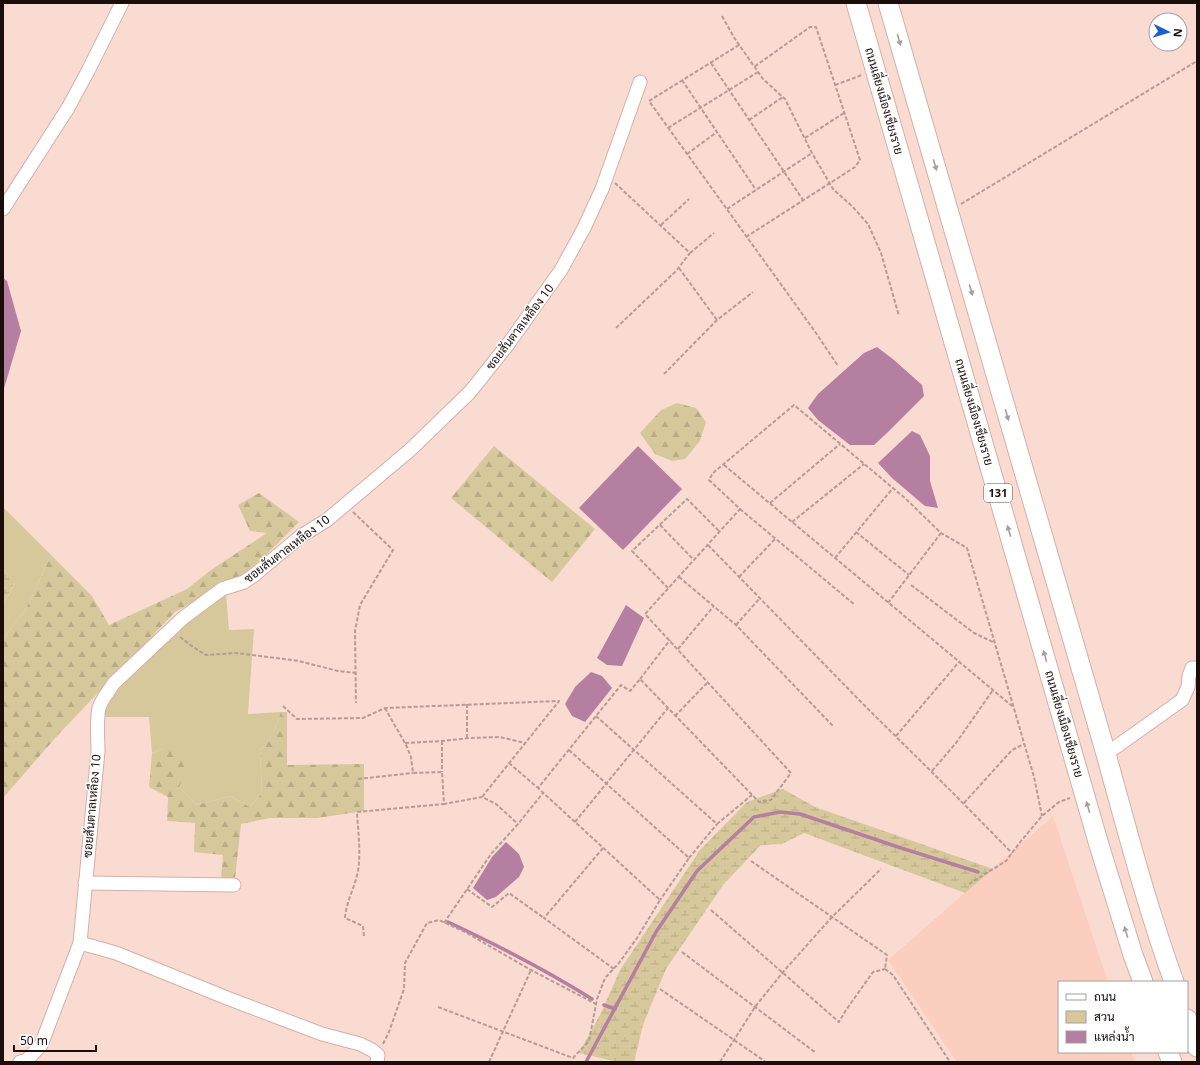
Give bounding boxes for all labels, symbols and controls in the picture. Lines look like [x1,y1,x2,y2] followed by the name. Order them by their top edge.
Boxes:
[1148,12,1188,52] north arrow
[1171,28,1186,38] text: N
[896,35,902,47] one-way arrow
[861,45,910,156] street label: ถนนเลี่ยงเมืองเชียงราย
[932,160,938,172] one-way arrow
[482,280,558,373] street label: ซอยสันตาลเหลือง 10
[968,284,974,296] one-way arrow
[951,356,1000,467] street label: ถนนเลี่ยงเมืองเชียงราย
[1004,409,1010,421] one-way arrow
[984,484,1012,502] road number: 131
[240,511,333,587] street label: ซอยสันตาลเหลือง 10
[1005,524,1011,537] one-way arrow
[1042,649,1048,661] one-way arrow
[1041,668,1090,779] street label: ถนนเลี่ยงเมืองเชียงราย
[79,753,104,858] street label: ซอยสันตาลเหลือง 10
[1085,801,1091,814] one-way arrow
[1123,925,1129,937] one-way arrow
[1058,981,1188,1053] legend
[1094,988,1117,1005] text: ถนน
[1094,1008,1115,1025] text: สวน
[1094,1026,1134,1045] text: แหล่งน้ำ
[14,1027,96,1053] scale bar
[20,1032,48,1049] text: 50 m

